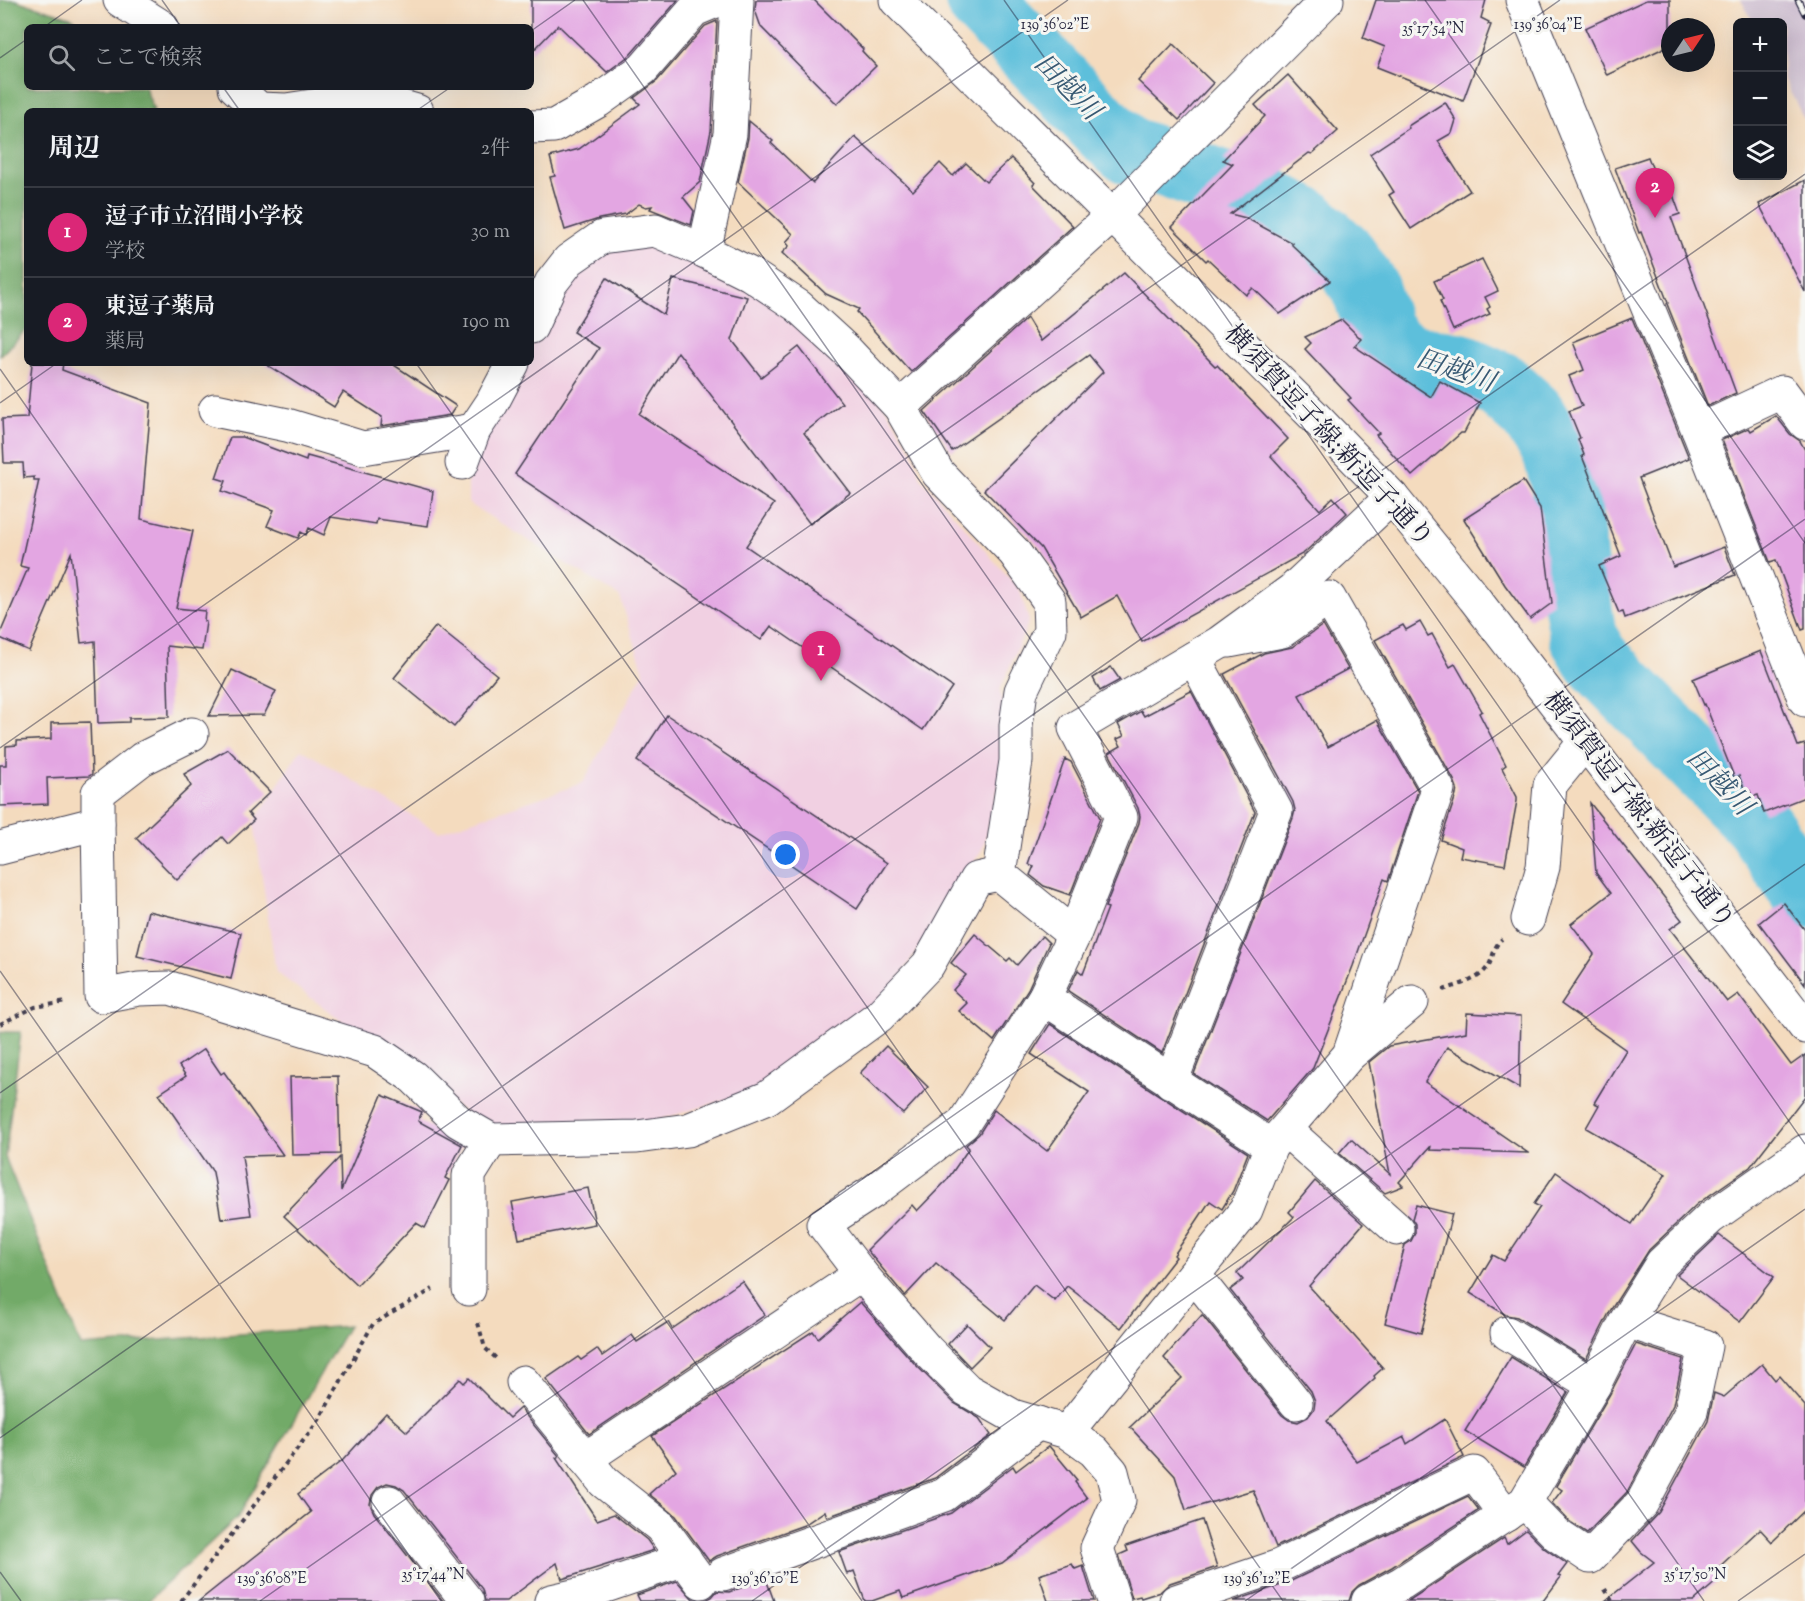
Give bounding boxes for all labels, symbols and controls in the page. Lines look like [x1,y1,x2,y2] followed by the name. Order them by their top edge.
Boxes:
[1021,15,1089,36] text: 139°36'02"E
[1514,15,1582,36] text: 139°36'04"E
[1661,18,1715,72] north arrow
[1733,18,1787,180] map controls
[1733,18,1787,72] button: +
[1402,19,1464,40] text: 35°17'54"N
[24,24,534,90] search box
[45,41,78,74] icon: search
[93,43,203,75] text: ここで検索
[1024,46,1111,133] water label: 田越川
[1733,72,1787,126] button: −
[1733,126,1787,180] button: layers
[48,131,100,168] text: 周辺
[481,135,510,164] text: 2件
[1636,168,1674,218] pin: 2
[105,202,303,234] text: 逗子市立沼間小学校
[64,218,71,247] text: 1
[471,218,510,247] text: 30 m
[105,238,145,267] text: 学校
[105,292,215,324] text: 東逗子薬局
[63,308,72,337] text: 2
[462,308,510,337] text: 190 m
[1215,317,1441,557] street label: 横須賀逗子線;新逗子通り
[105,328,145,357] text: 薬局
[1410,340,1502,405] water label: 田越川
[802,632,840,681] pin: 1
[1533,684,1743,938] street label: 横須賀逗子線;新逗子通り
[1676,740,1762,828] water label: 田越川
[771,840,800,869] your location
[401,1565,465,1586] text: 35°17'44"N
[1664,1565,1726,1586] text: 35°17'50"N
[237,1569,307,1590] text: 139°36'08"E
[731,1569,799,1590] text: 139°36'10"E
[1224,1569,1290,1590] text: 139°36'12"E

